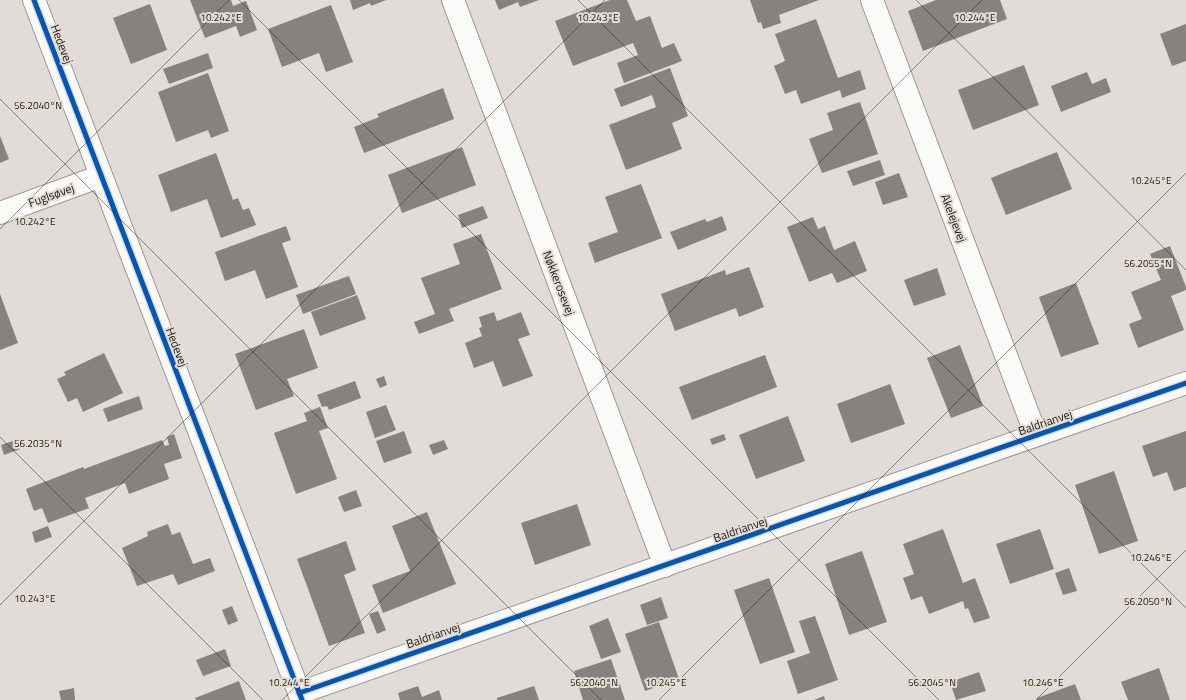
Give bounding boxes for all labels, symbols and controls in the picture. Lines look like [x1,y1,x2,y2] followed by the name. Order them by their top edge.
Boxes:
[200,10,242,25] text: 10.242°E
[577,10,619,25] text: 10.243°E
[954,10,996,25] text: 10.244°E
[46,22,78,66] street label: Hedevej
[14,98,62,113] text: 56.2040°N
[1130,173,1172,188] text: 10.245°E
[25,178,77,212] street label: Fuglsøvej
[936,191,972,245] street label: Akelejevej
[14,214,56,229] text: 10.242°E
[538,248,580,318] street label: Nøkkerosevej
[1124,256,1172,271] text: 56.2055°N
[161,325,193,369] street label: Hedevej
[1015,404,1075,440] street label: Baldrianvej
[14,436,62,451] text: 56.2035°N
[710,511,770,547] street label: Baldrianvej
[1130,550,1172,565] text: 10.246°E
[14,591,56,606] text: 10.243°E
[1124,594,1172,609] text: 56.2050°N
[403,617,463,653] street label: Baldrianvej
[268,675,310,690] text: 10.244°E
[570,675,618,690] text: 56.2040°N
[645,675,687,690] text: 10.245°E
[908,675,956,690] text: 56.2045°N
[1022,675,1064,690] text: 10.246°E

